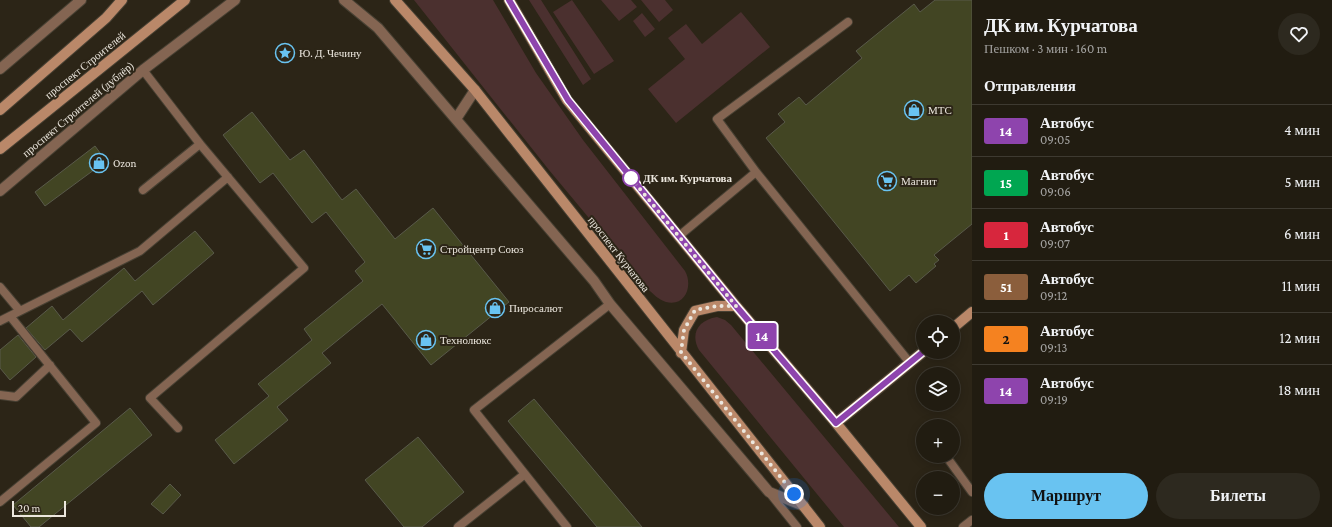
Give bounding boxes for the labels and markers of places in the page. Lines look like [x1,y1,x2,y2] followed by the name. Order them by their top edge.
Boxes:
[274,42,296,64] place icon: Ю. Д. Чечину
[299,47,362,59] place label: Ю. Д. Чечину
[903,99,925,121] shop icon: МТС
[928,104,952,116] place label: МТС
[88,152,110,174] shop icon: Ozon
[113,157,136,169] place label: Ozon
[622,169,640,187] marker: ДК им. Курчатова
[876,170,898,192] supermarket icon: Магнит
[643,172,733,184] place label: ДК им. Курчатова
[901,175,937,187] place label: Магнит
[415,238,437,260] supermarket icon: Стройцентр Союз
[440,243,524,255] place label: Стройцентр Союз
[484,297,506,319] shop icon: Пиросалют
[509,302,563,314] place label: Пиросалют
[415,329,437,351] shop icon: Технолюкс
[440,334,492,346] place label: Технолюкс

